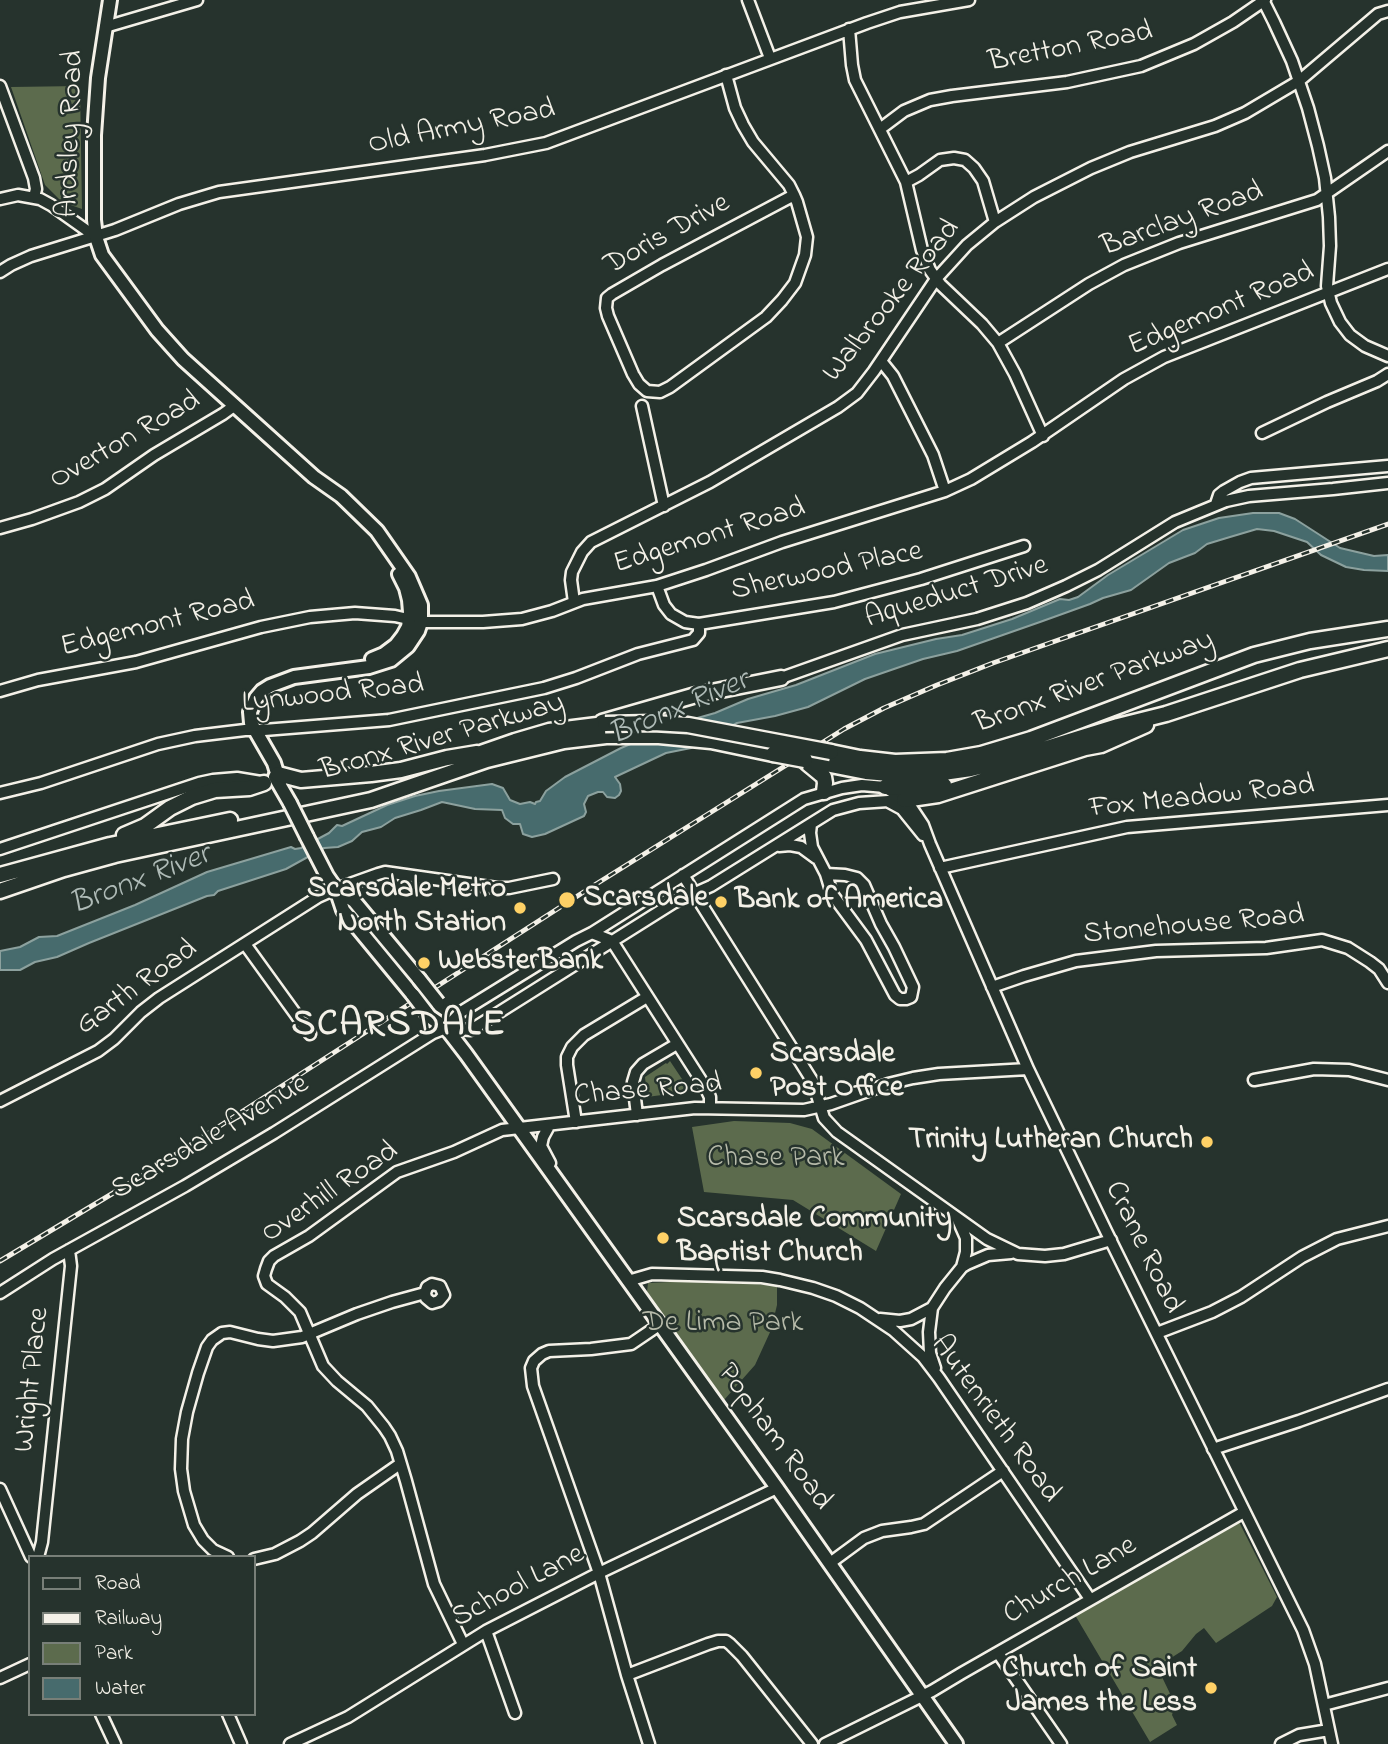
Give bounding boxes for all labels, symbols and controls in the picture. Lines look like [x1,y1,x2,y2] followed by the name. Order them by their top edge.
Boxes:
[986,15,1156,83] street label: Bretton Road
[52,50,94,218] street label: Ardsley Road
[366,93,558,165] street label: Old Army Road
[1097,175,1269,267] street label: Barclay Road
[599,187,737,285] street label: Doris Drive
[816,213,970,391] street label: Walbrooke Road
[1124,256,1320,366] street label: Edgemont Road
[44,384,208,500] street label: Overton Road
[610,492,810,584] street label: Edgemont Road
[728,535,926,611] street label: Sherwood Place
[861,549,1053,639] street label: Aqueduct Drive
[57,585,259,667] street label: Edgemont Road
[970,624,1220,744] street label: Bronx River Parkway
[605,664,755,756] water label: Bronx River
[240,669,426,723] street label: Lynwood Road
[317,687,569,791] street label: Bronx River Parkway
[1088,769,1316,829] street label: Fox Meadow Road
[65,838,217,926] water label: Bronx River
[307,873,506,944] place label: Scarsdale Metro North Station
[583,882,708,918] place label: Scarsdale
[735,884,943,920] place label: Bank of America
[557,890,577,910] marker: Scarsdale
[713,894,729,910] marker: Bank of America
[1082,899,1306,955] street label: Stonehouse Road
[512,900,528,916] marker: Scarsdale Metro North Station
[70,933,206,1045] street label: Garth Road
[438,945,603,981] place label: WebsterBank
[416,955,432,971] marker: WebsterBank
[293,1006,505,1050] district label: SCARSDALE
[770,1038,904,1108] place label: Scarsdale Post Office
[748,1065,764,1081] marker: Scarsdale Post Office
[106,1068,316,1210] street label: Scarsdale Avenue
[573,1068,723,1116] street label: Chase Road
[908,1124,1193,1160] place label: Trinity Lutheran Church
[1199,1134,1215,1150] marker: Trinity Lutheran Church
[256,1135,406,1253] street label: Overhill Road
[707,1142,845,1178] park label: Chase Park
[1094,1176,1190,1320] street label: Crane Road
[677,1203,952,1274] place label: Scarsdale Community Baptist Church
[655,1230,671,1246] marker: Scarsdale Community Baptist Church
[8,1306,60,1454] street label: Wright Place
[643,1307,803,1343] park label: De Lima Park
[921,1329,1067,1511] street label: Autenrieth Road
[708,1357,838,1519] street label: Popham Road
[998,1529,1144,1635] street label: Church Lane
[446,1538,592,1638] street label: School Lane
[28,1555,256,1716] legend
[95,1569,141,1599] text: Road
[95,1604,162,1634] text: Railway
[95,1639,133,1669] text: Park
[1002,1653,1197,1724] place label: Church of Saint James the Less
[95,1674,146,1704] text: Water
[1203,1680,1219,1696] marker: Church of Saint James the Less

